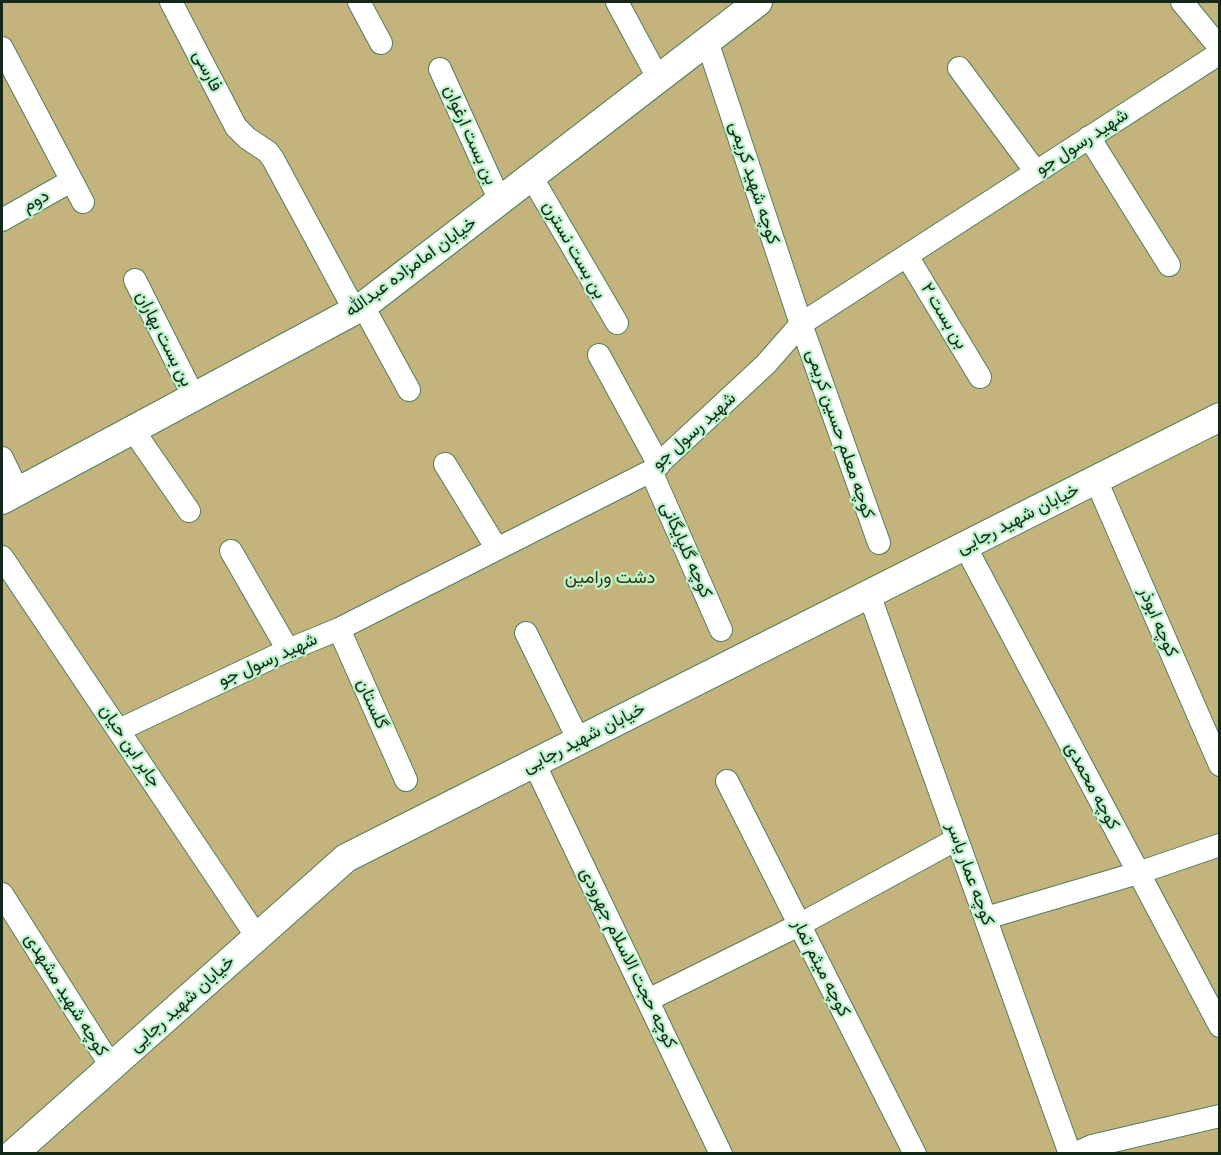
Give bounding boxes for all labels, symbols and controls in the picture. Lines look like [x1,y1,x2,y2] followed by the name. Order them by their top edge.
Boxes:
[187,47,227,95] street label: فارسی
[438,82,502,188] street label: بن بست ارغوان
[1032,104,1132,180] street label: شهید رسول جو
[724,119,784,247] street label: کوچه شهید کریمی
[19,185,53,217] street label: دوم
[537,197,611,303] street label: بن بست نسترن
[341,212,481,322] street label: خیابان امامزاده عبدالله
[916,279,972,353] street label: بن بست ۲
[131,288,197,390] street label: بن بست بهاران
[801,347,879,521] street label: کوچه معلم حسین کریمی
[647,387,741,475] street label: شهید رسول جو
[953,479,1083,559] street label: خیابان شهید رجایی
[655,499,717,601] street label: کوچه گلپایگانی
[565,567,655,589] park label: دشت ورامین
[1134,584,1182,660] street label: کوچه ابوذر
[215,629,321,691] street label: شهید رسول جو
[351,676,393,732] street label: گلستان
[519,698,649,778] street label: خیابان شهید رجایی
[94,700,166,792] street label: جابر ابن حیان
[1060,739,1124,833] street label: کوچه محمدی
[941,820,999,928] street label: کوچه عمار یاسر
[575,864,681,1052] street label: کوچه حجت الاسلام جهرودی
[787,916,855,1020] street label: کوچه میثم تمار
[19,929,113,1061] street label: کوچه شهید مشهدی
[125,951,239,1057] street label: خیابان شهید رجایی

